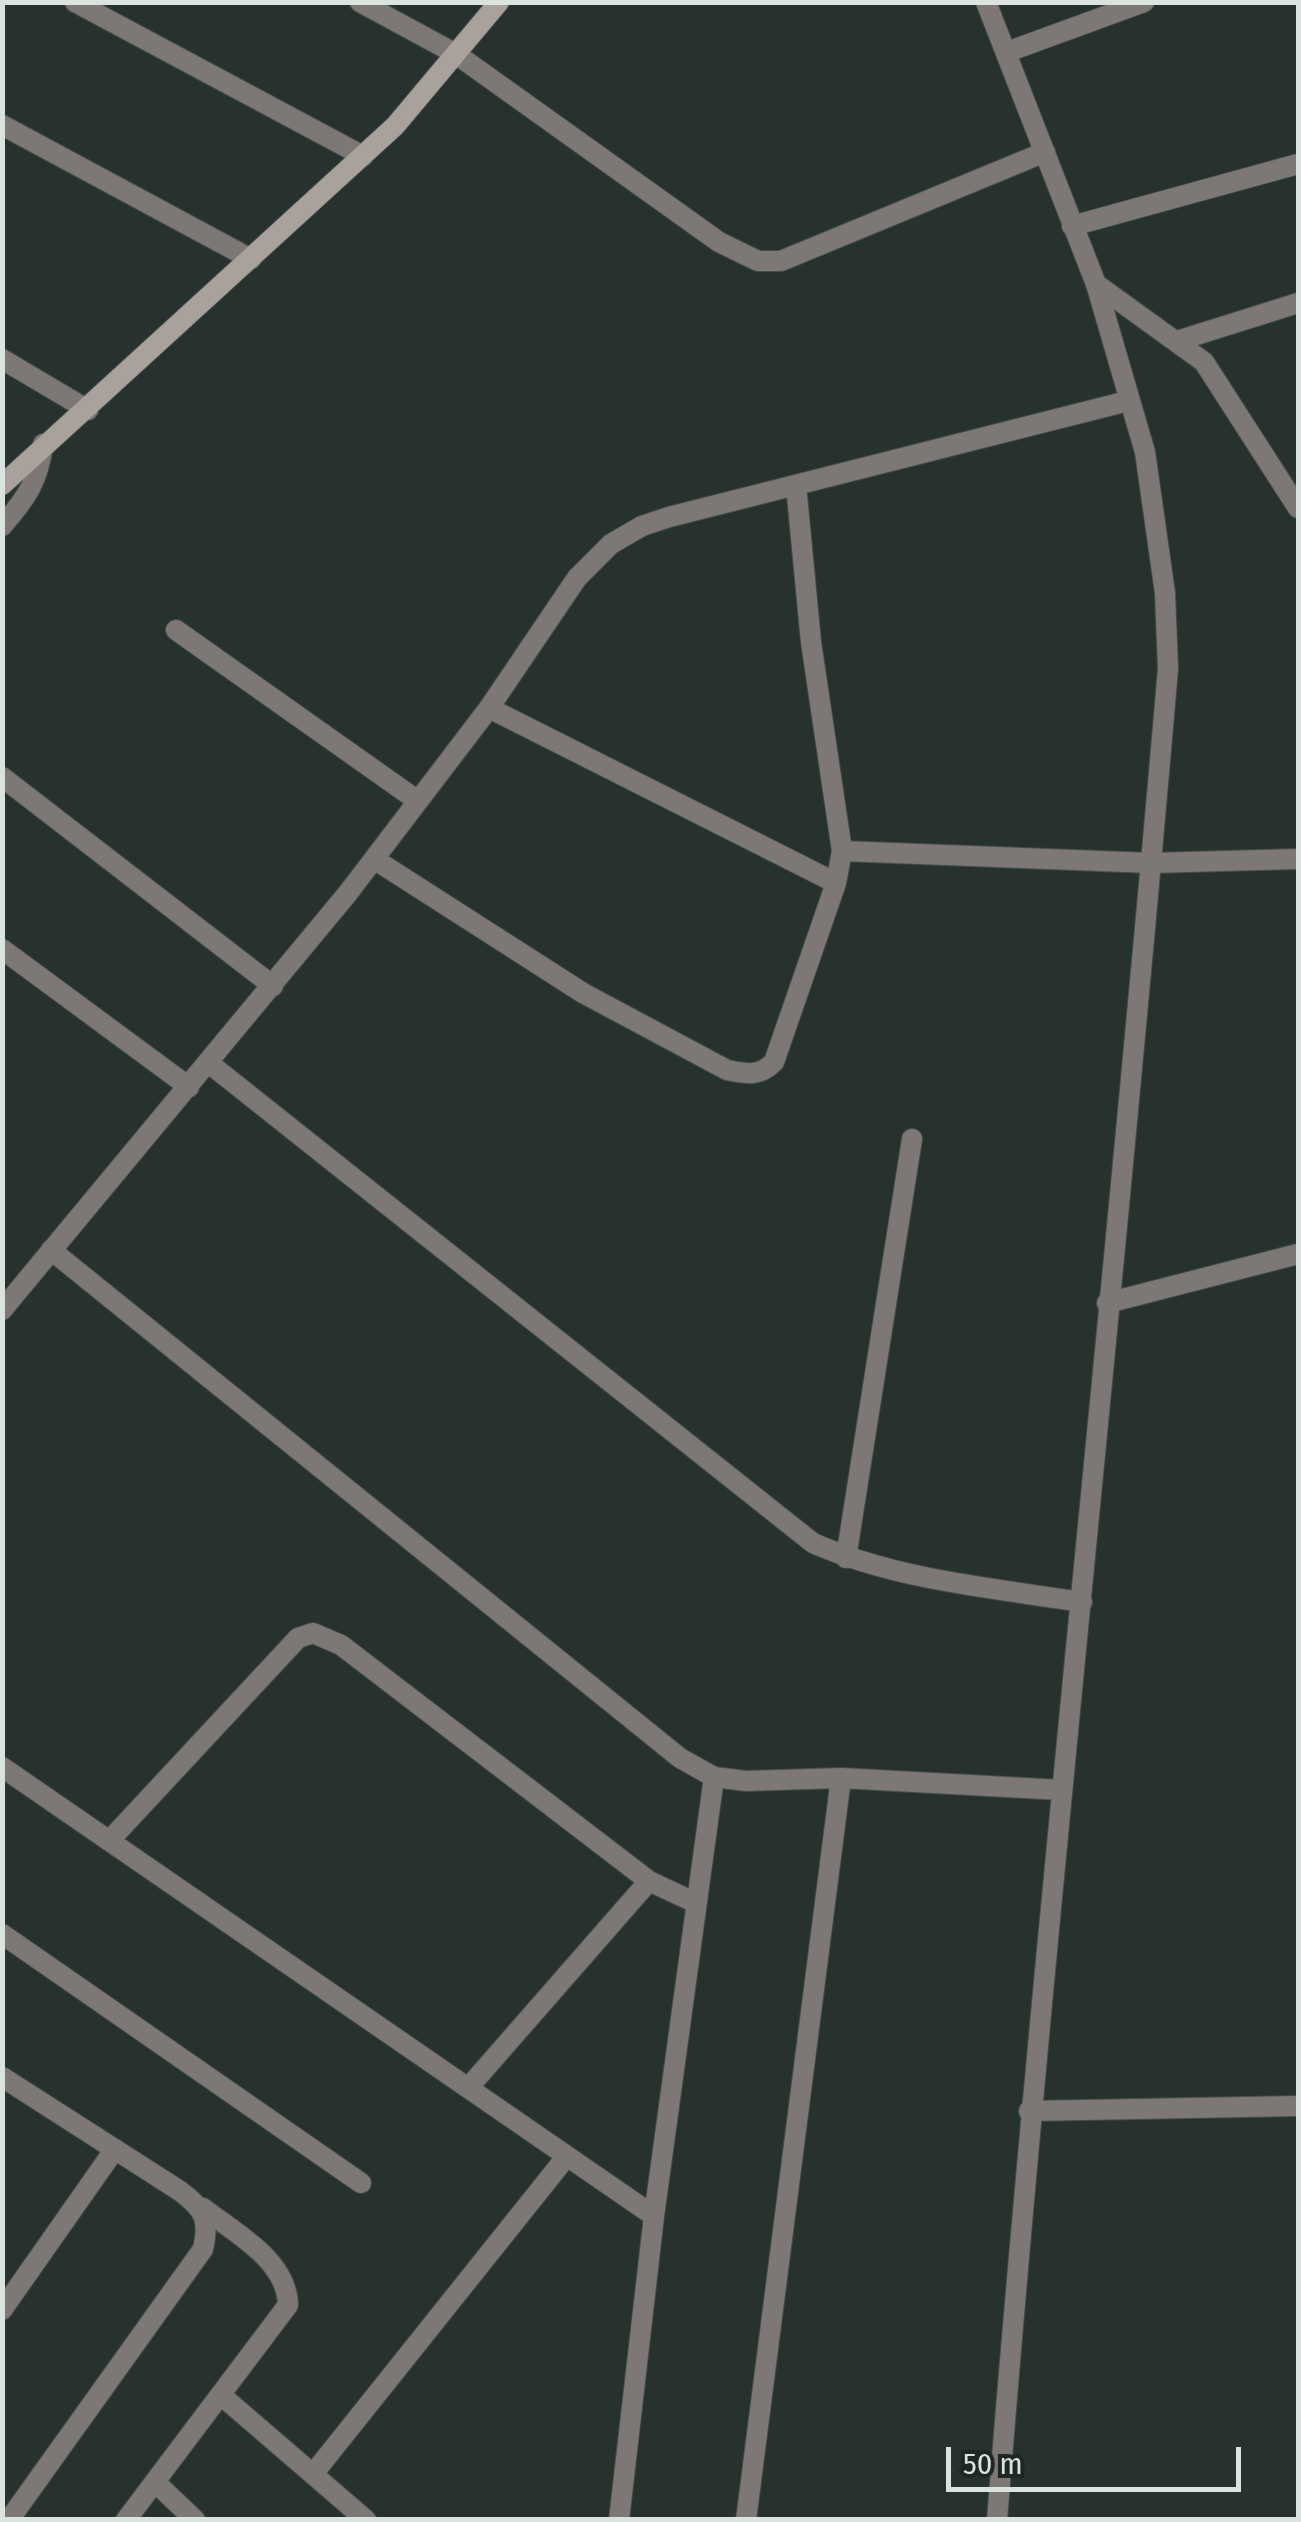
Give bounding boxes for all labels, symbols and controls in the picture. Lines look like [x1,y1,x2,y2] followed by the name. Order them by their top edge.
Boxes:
[951,2427,1246,2489] scale bar
[963,2446,1023,2482] text: 50 m

